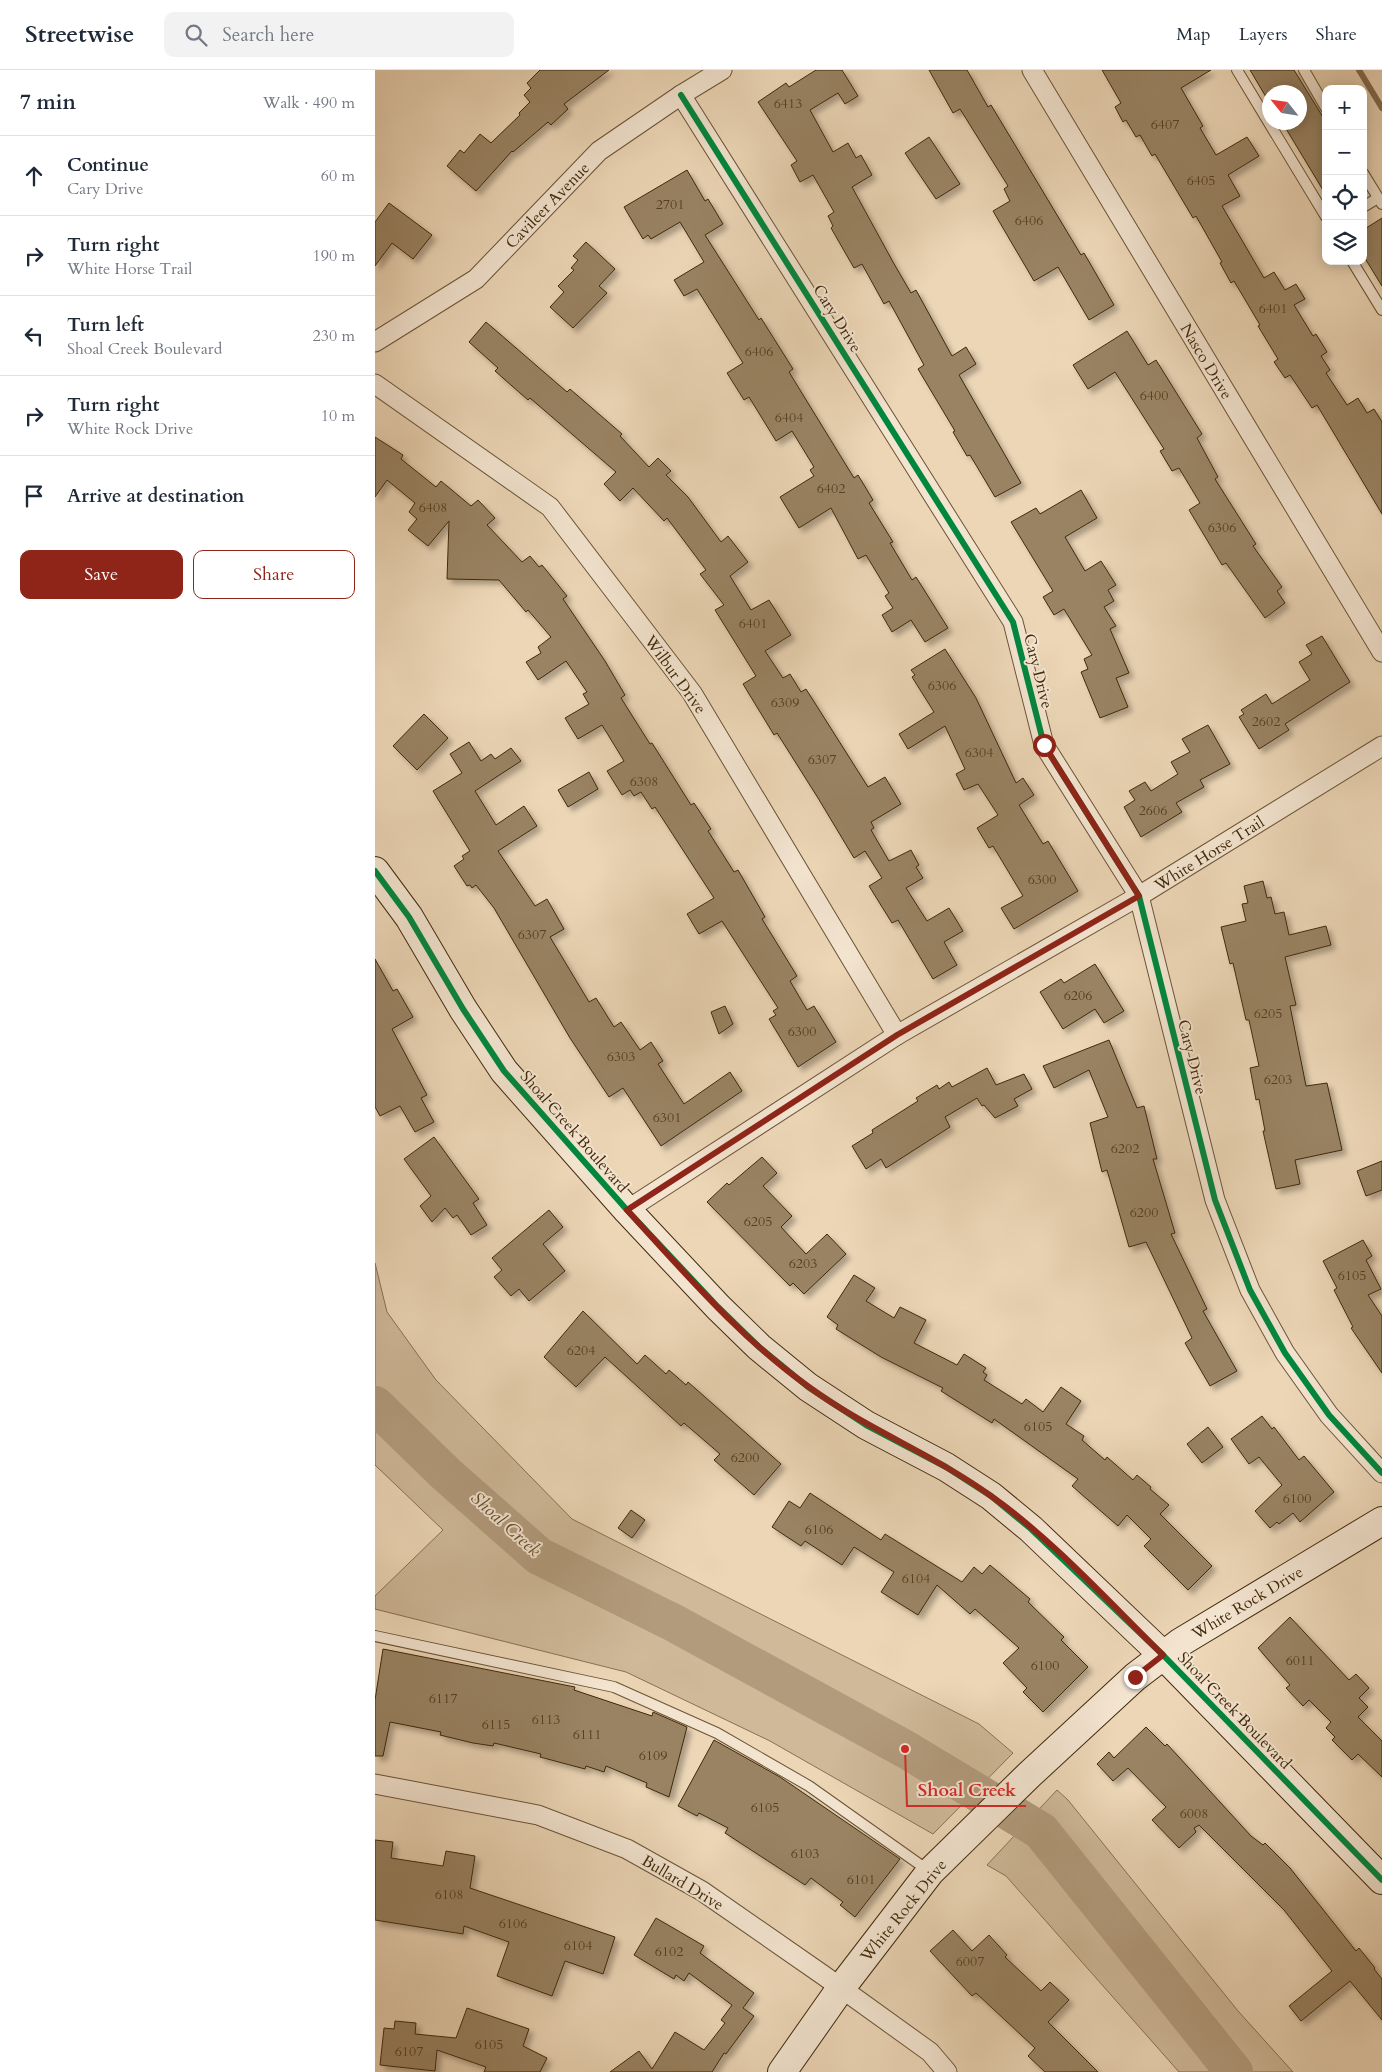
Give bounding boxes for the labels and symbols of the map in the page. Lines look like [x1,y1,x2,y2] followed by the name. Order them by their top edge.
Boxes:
[1262,85,1307,130] north arrow
[774,94,802,113] house number: 6413
[1151,115,1179,134] house number: 6407
[501,158,595,254] street label: Cavileer Avenue
[1187,171,1215,190] house number: 6405
[656,195,684,214] house number: 2701
[1015,211,1043,230] house number: 6406
[808,280,867,357] street label: Cary Drive
[1259,299,1287,318] house number: 6401
[1175,319,1237,404] street label: Nasco Drive
[745,342,773,361] house number: 6406
[1140,386,1168,405] house number: 6400
[775,408,803,427] house number: 6404
[817,479,845,498] house number: 6402
[419,498,447,517] house number: 6408
[1208,518,1236,537] house number: 6306
[739,614,767,633] house number: 6401
[639,630,711,718] street label: Wilbur Drive
[1018,631,1058,711] street label: Cary Drive
[928,676,956,695] house number: 6306
[771,693,799,712] house number: 6309
[1252,712,1280,731] house number: 2602
[1033,734,1056,757] route start
[965,743,993,762] house number: 6304
[808,750,836,769] house number: 6307
[630,772,658,791] house number: 6308
[1139,801,1167,820] house number: 2606
[1150,811,1269,897] street label: White Horse Trail
[1028,870,1056,889] house number: 6300
[518,925,546,944] house number: 6307
[1064,986,1092,1005] house number: 6206
[1254,1004,1282,1023] house number: 6205
[1172,1017,1212,1097] street label: Cary Drive
[788,1022,816,1041] house number: 6300
[607,1047,635,1066] house number: 6303
[515,1066,634,1198] street label: Shoal Creek Boulevard
[1264,1070,1292,1089] house number: 6203
[653,1108,681,1127] house number: 6301
[1111,1139,1139,1158] house number: 6202
[1130,1203,1158,1222] house number: 6200
[744,1212,772,1231] house number: 6205
[789,1254,817,1273] house number: 6203
[1338,1266,1366,1285] house number: 6105
[567,1341,595,1360] house number: 6204
[1024,1417,1052,1436] house number: 6105
[731,1448,759,1467] house number: 6200
[465,1486,546,1563] water label: Shoal Creek
[1283,1489,1311,1508] house number: 6100
[805,1520,833,1539] house number: 6106
[1187,1561,1307,1645] street label: White Rock Drive
[902,1569,930,1588] house number: 6104
[1172,1647,1296,1775] street label: Shoal Creek Boulevard
[1286,1651,1314,1670] house number: 6011
[1031,1656,1059,1675] house number: 6100
[1124,1666,1147,1689] route end
[429,1689,457,1708] house number: 6117
[532,1710,560,1729] house number: 6113
[482,1715,510,1734] house number: 6115
[573,1725,601,1744] house number: 6111
[639,1746,667,1765] house number: 6109
[907,1773,1026,1806] callout: Shoal Creek
[918,1778,1017,1803] text: Shoal Creek
[751,1798,779,1817] house number: 6105
[1180,1804,1208,1823] house number: 6008
[791,1844,819,1863] house number: 6103
[637,1850,728,1916] street label: Bullard Drive
[855,1855,952,1967] street label: White Rock Drive
[847,1870,875,1889] house number: 6101
[435,1885,463,1904] house number: 6108
[499,1914,527,1933] house number: 6106
[564,1936,592,1955] house number: 6104
[655,1942,683,1961] house number: 6102
[956,1952,984,1971] house number: 6007
[475,2035,503,2054] house number: 6105
[395,2042,423,2061] house number: 6107

